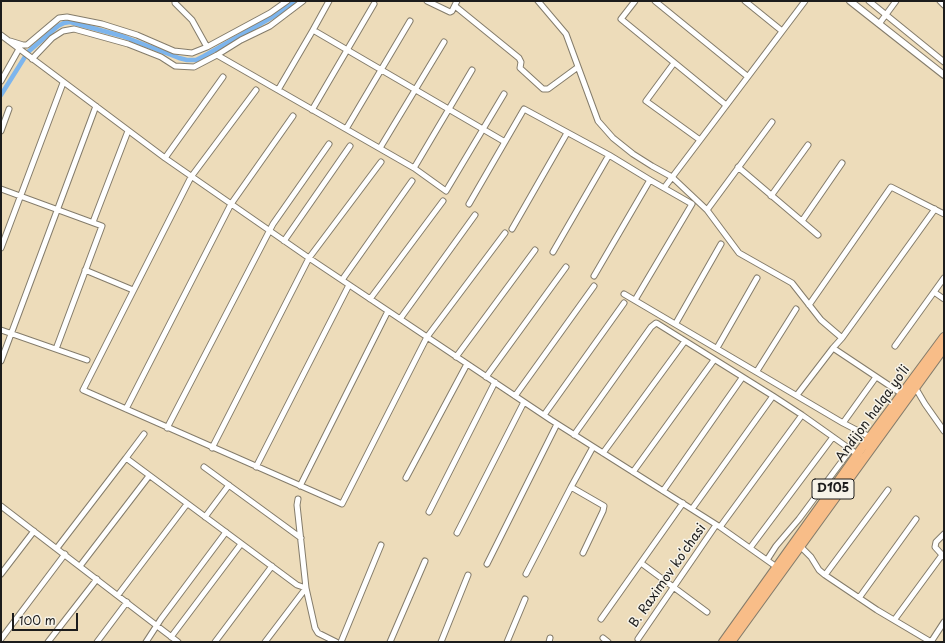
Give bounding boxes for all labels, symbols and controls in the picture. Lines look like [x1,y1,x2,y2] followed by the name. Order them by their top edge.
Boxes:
[833,362,913,466] street label: Andijon halqa yo‘li
[812,479,854,499] road number: D105
[626,521,710,631] street label: B. Raximov koʻchasi
[14,605,80,631] scale bar
[19,611,56,629] text: 100 m

